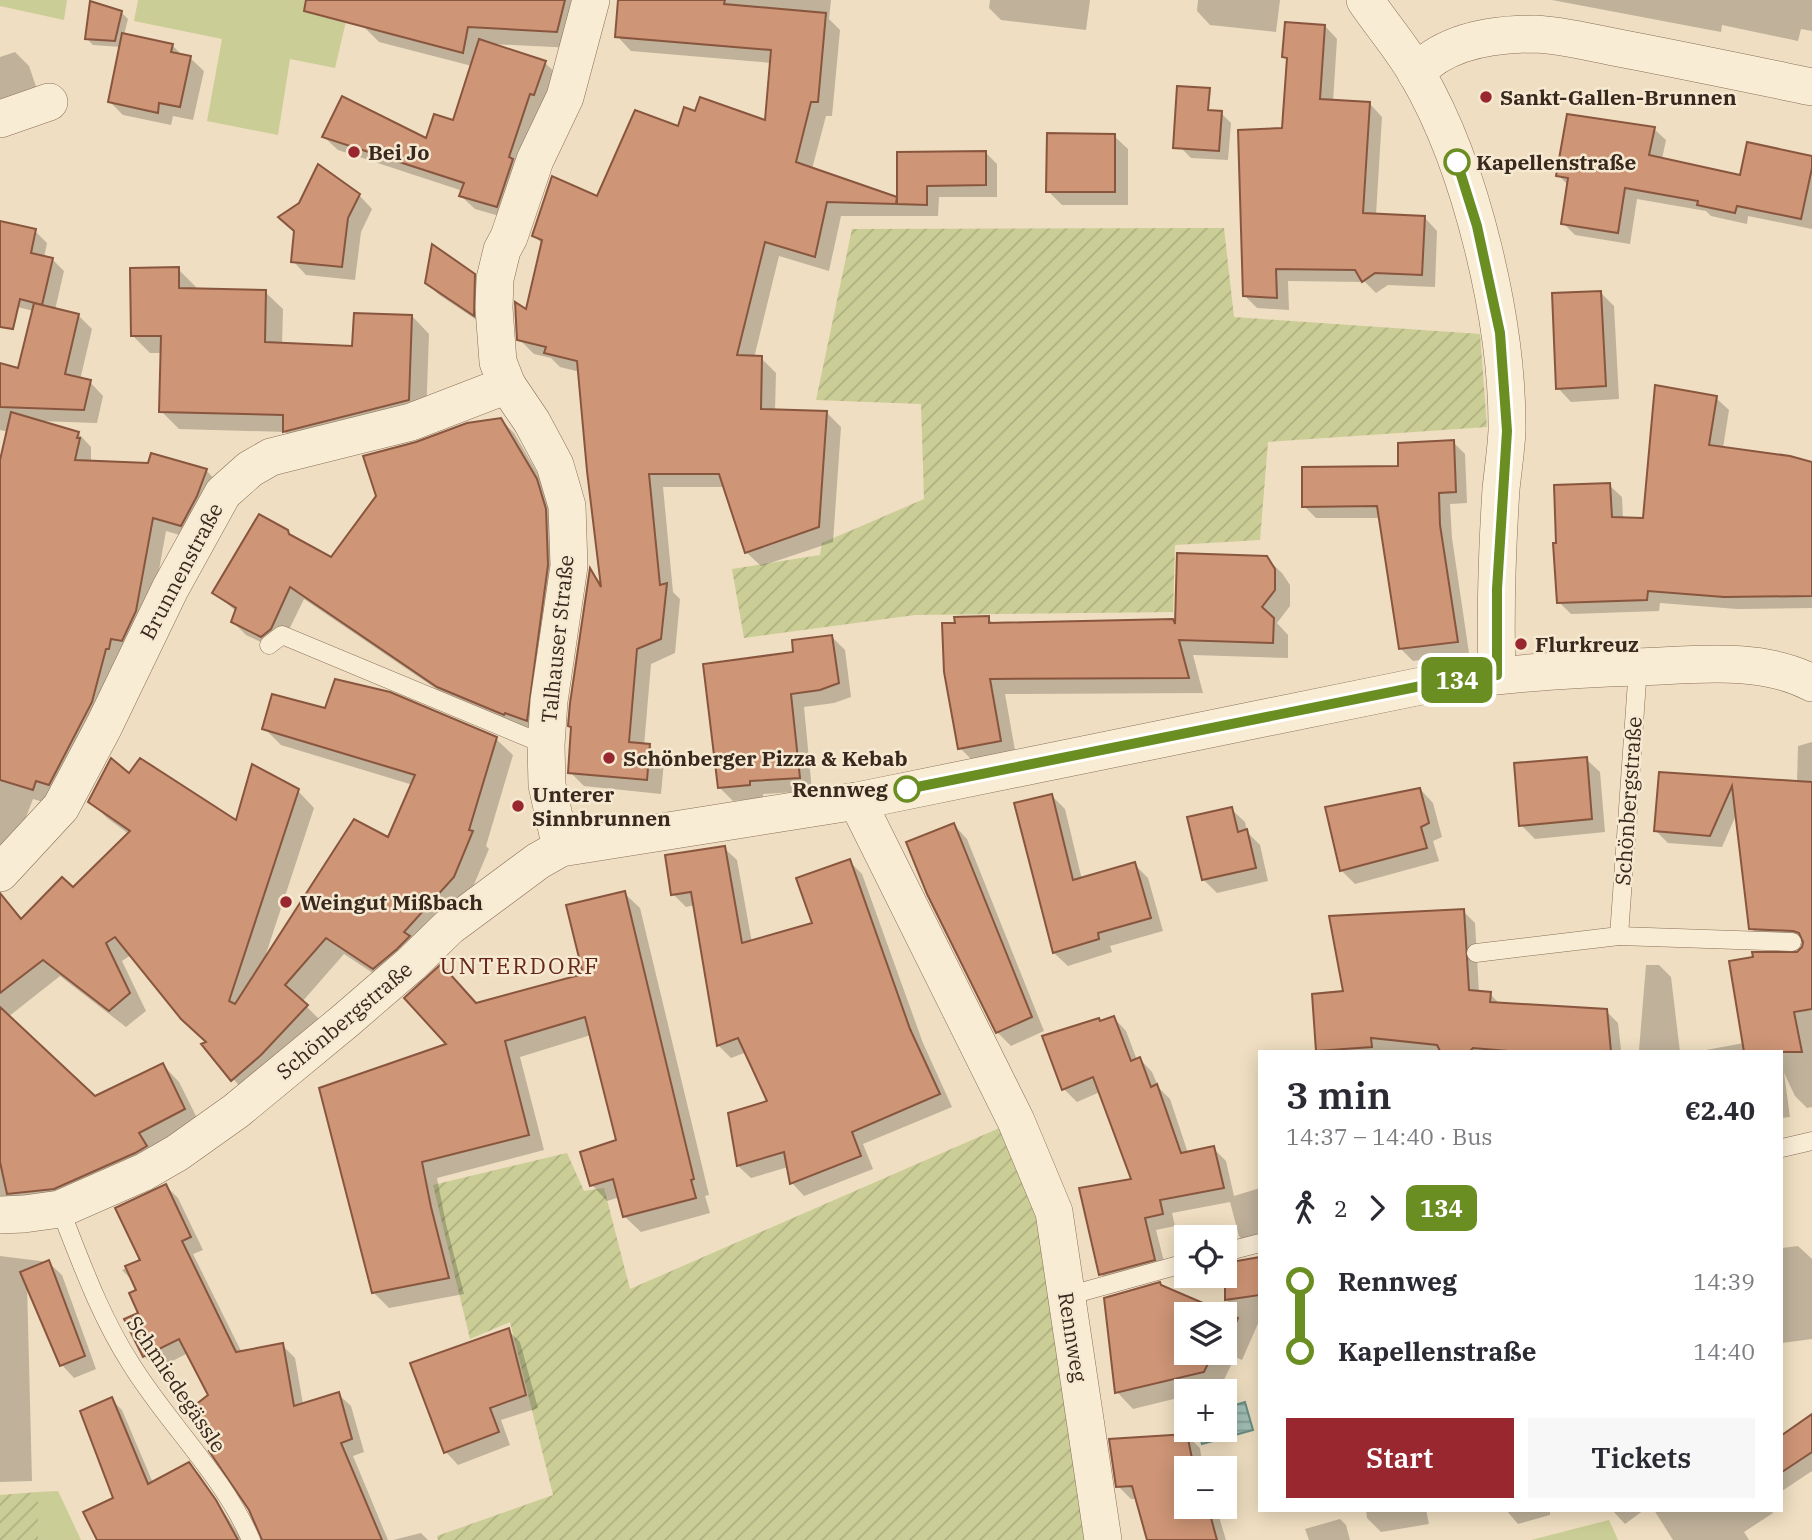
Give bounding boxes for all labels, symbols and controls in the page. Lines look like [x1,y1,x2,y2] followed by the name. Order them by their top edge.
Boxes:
[1500,83,1737,111] place label: Sankt-Gallen-Brunnen
[1478,89,1494,105] marker: Sankt-Gallen-Brunnen
[368,138,429,166] place label: Bei Jo
[346,144,362,160] marker: Bei Jo
[1476,148,1636,176] place label: Kapellenstraße
[1444,149,1470,175] marker: Kapellenstraße
[133,498,229,644] street label: Brunnenstraße
[534,553,580,725] street label: Talhauser Straße
[1535,630,1639,658] place label: Flurkreuz
[1513,636,1529,652] marker: Flurkreuz
[1417,657,1497,703] line badge: 134
[1435,664,1479,696] text: 134
[1608,716,1648,886] street label: Schönbergstraße
[623,744,908,772] place label: Schönberger Pizza & Kebab
[601,750,617,766] marker: Schönberger Pizza & Kebab
[792,775,889,803] place label: Rennweg
[894,776,920,802] marker: Rennweg
[532,780,671,832] place label: Unterer Sinnbrunnen
[510,798,526,814] marker: Unterer Sinnbrunnen
[300,888,483,916] place label: Weingut Mißbach
[278,894,294,910] marker: Weingut Mißbach
[440,950,600,980] district label: UNTERDORF
[270,955,418,1085] street label: Schönbergstraße
[1286,1070,1392,1119] text: 3 min
[1685,1093,1755,1127] text: €2.40
[1286,1121,1493,1151] text: 14:37 – 14:40 · Bus
[1286,1189,1324,1227] icon: walk
[1358,1189,1396,1227] icon: forward
[1420,1192,1463,1224] text: 134
[1334,1193,1348,1223] text: 2
[1174,1225,1237,1519] map controls
[1174,1225,1237,1288] button: locate
[1338,1264,1457,1298] text: Rennweg
[1693,1266,1755,1296] text: 14:39
[1052,1290,1094,1384] street label: Rennweg
[1174,1302,1237,1365] button: layers
[121,1310,233,1458] street label: Schmiedegässle
[1338,1334,1536,1368] text: Kapellenstraße
[1693,1336,1755,1366] text: 14:40
[1174,1379,1237,1442] button: +
[1286,1418,1514,1498] button: Start
[1528,1418,1755,1498] button: Tickets
[1174,1456,1237,1519] button: −

